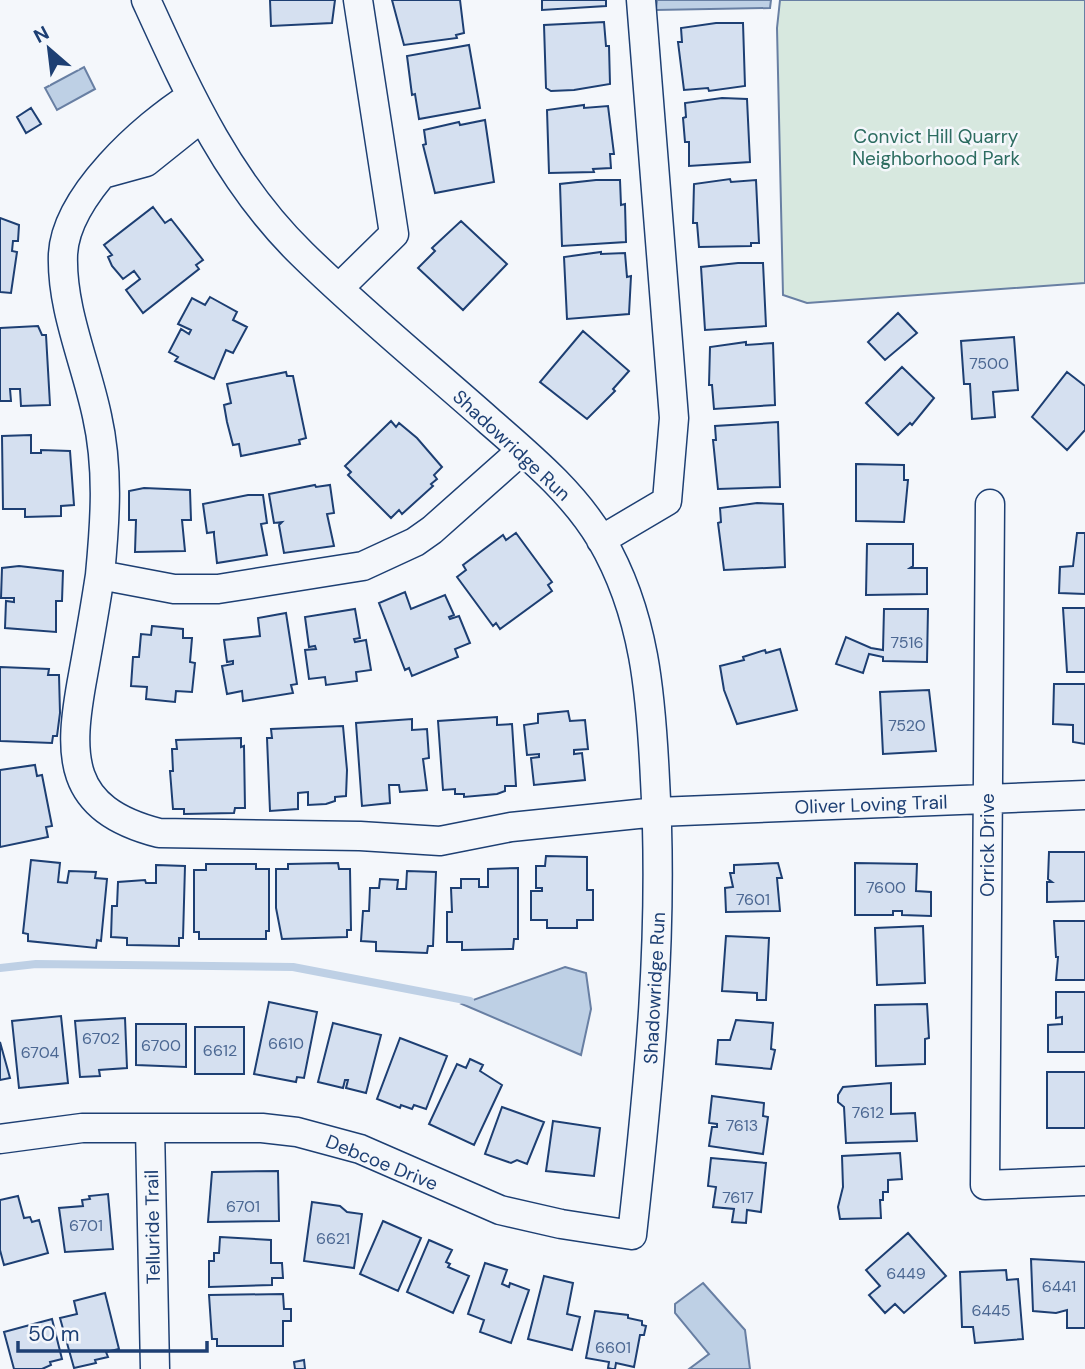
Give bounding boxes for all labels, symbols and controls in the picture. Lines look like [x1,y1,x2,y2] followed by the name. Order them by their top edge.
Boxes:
[14,14,84,84] north arrow
[29,20,53,49] text: N
[852,124,1020,171] park label: Convict Hill Quarry Neighborhood Park
[969,353,1009,374] house number: 7500
[447,384,576,506] street label: Shadowridge Run
[891,632,923,653] house number: 7516
[888,715,926,736] house number: 7520
[794,789,948,820] street label: Oliver Loving Trail
[975,793,1000,897] street label: Orrick Drive
[866,877,906,898] house number: 7600
[736,889,770,910] house number: 7601
[638,911,671,1065] street label: Shadowridge Run
[82,1028,120,1049] house number: 6702
[268,1033,304,1054] house number: 6610
[141,1035,181,1056] house number: 6700
[203,1040,237,1061] house number: 6612
[21,1042,60,1063] house number: 6704
[852,1102,884,1123] house number: 7612
[726,1115,758,1136] house number: 7613
[322,1129,442,1196] street label: Debcoe Drive
[139,1170,166,1284] street label: Telluride Trail
[722,1187,754,1208] house number: 7617
[226,1196,260,1217] house number: 6701
[69,1215,103,1236] house number: 6701
[316,1228,350,1249] house number: 6621
[886,1263,926,1284] house number: 6449
[1042,1276,1076,1297] house number: 6441
[971,1300,1011,1321] house number: 6445
[18,1310,206,1354] scale bar
[28,1320,79,1348] text: 50 m
[595,1337,631,1358] house number: 6601

